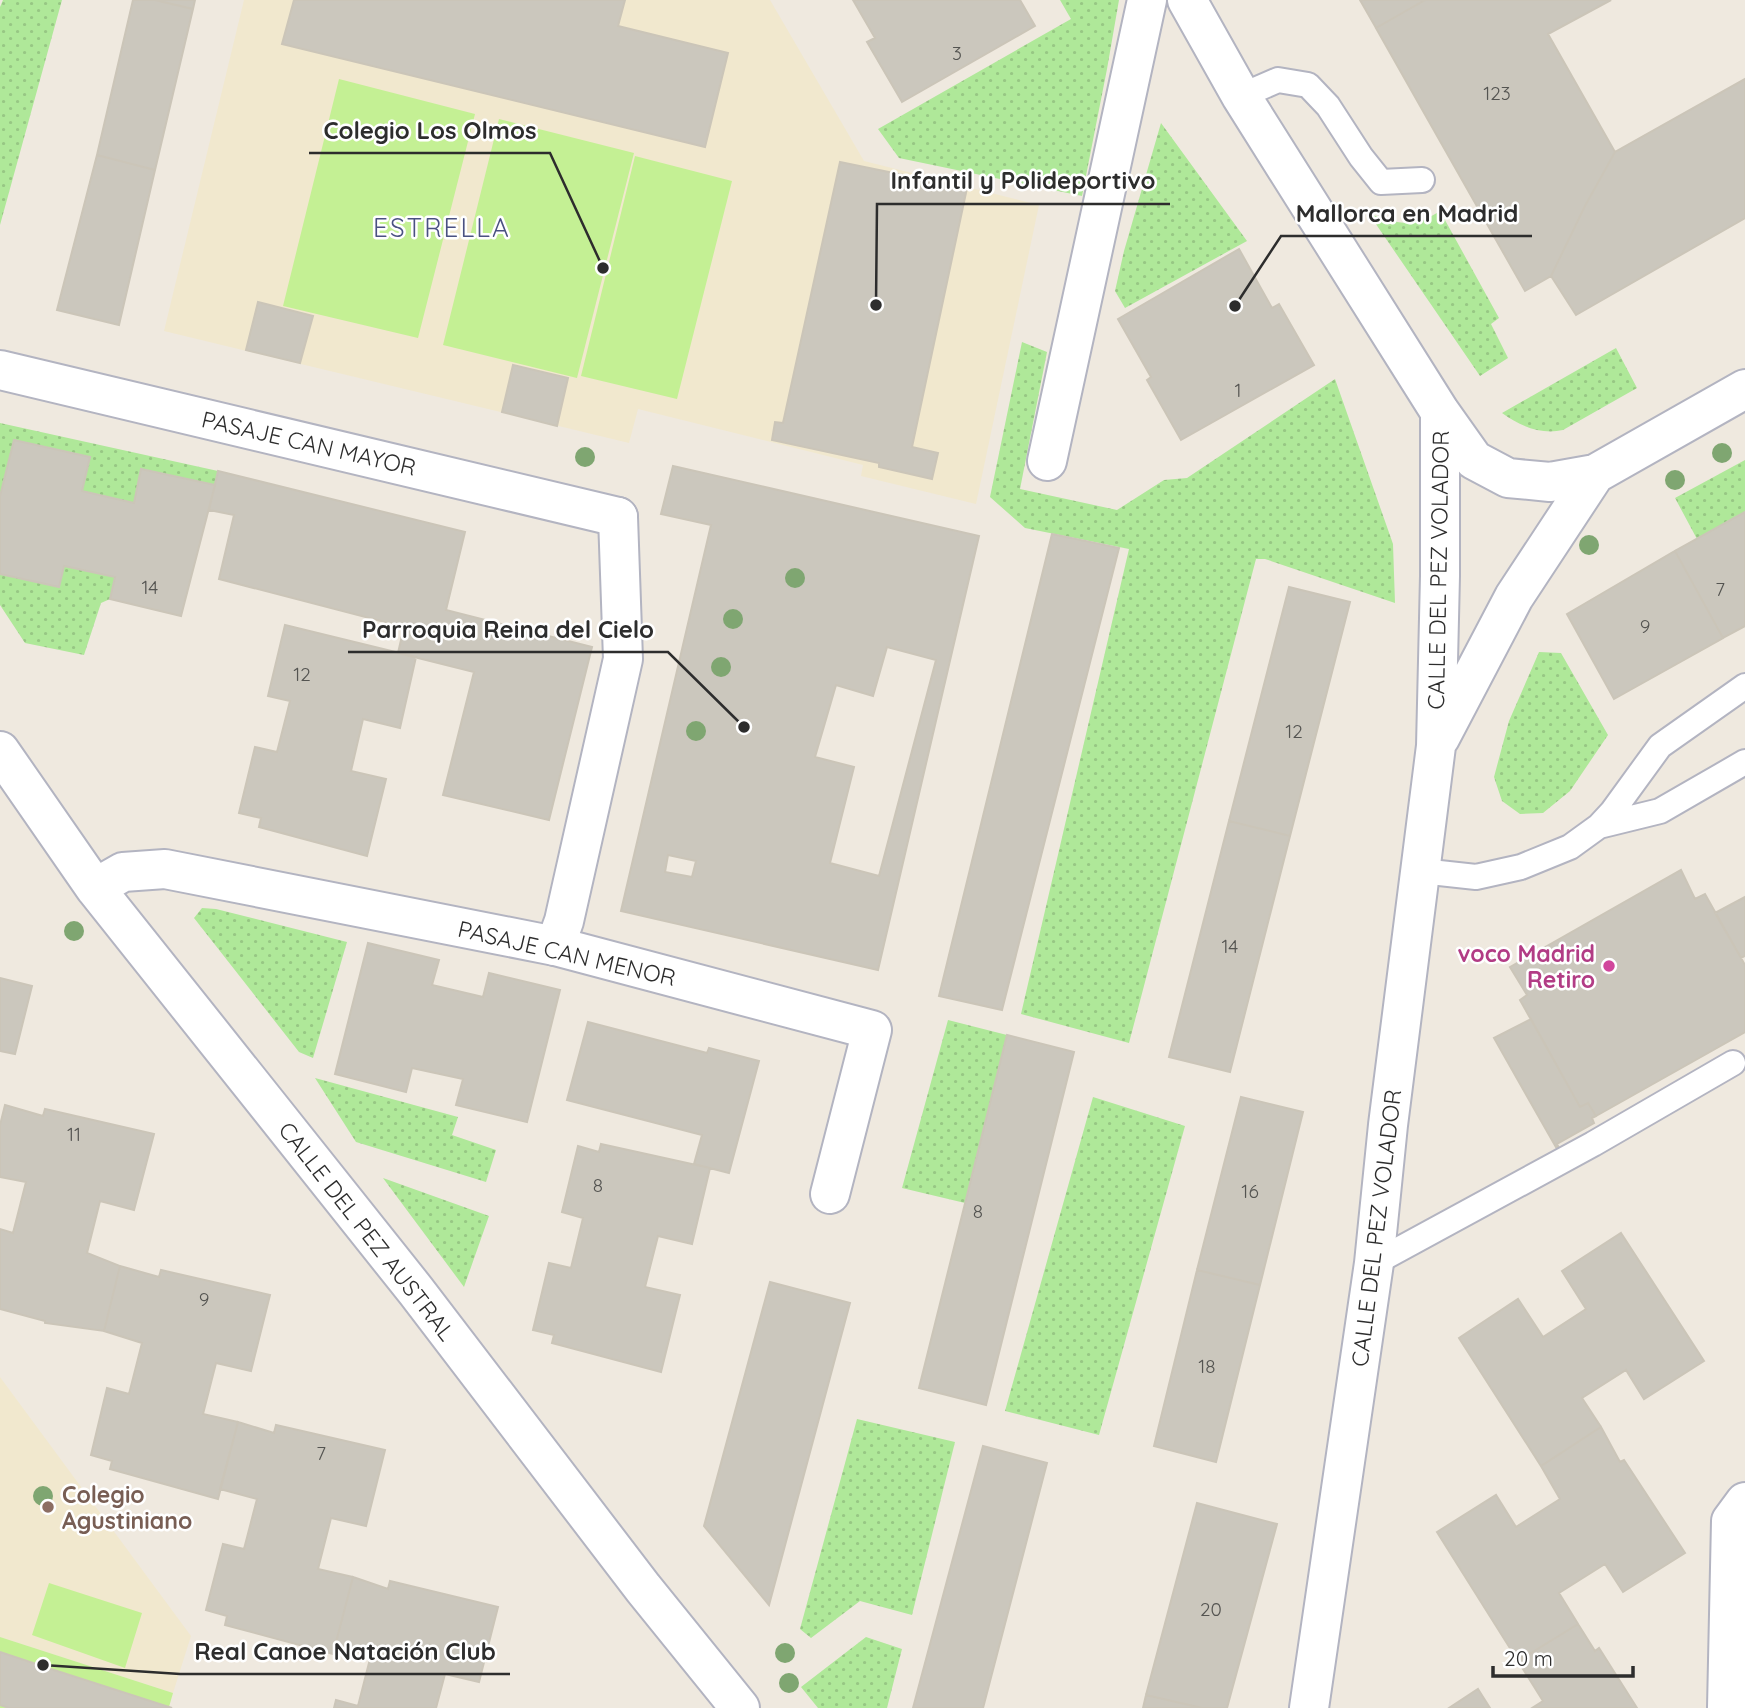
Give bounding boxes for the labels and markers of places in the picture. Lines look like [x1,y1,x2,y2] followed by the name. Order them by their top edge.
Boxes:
[309,108,550,153] callout: Colegio Los Olmos
[877,159,1170,204] callout: Infantil y Polideportivo
[1281,191,1532,236] callout: Mallorca en Madrid
[348,607,668,652] callout: Parroquia Reina del Cielo
[1458,939,1595,994] place label: voco Madrid Retiro
[1601,958,1617,974] marker: voco Madrid Retiro
[62,1480,192,1535] place label: Colegio Agustiniano
[40,1499,56,1515] marker: Colegio Agustiniano
[180,1629,510,1674] callout: Real Canoe Natación Club

